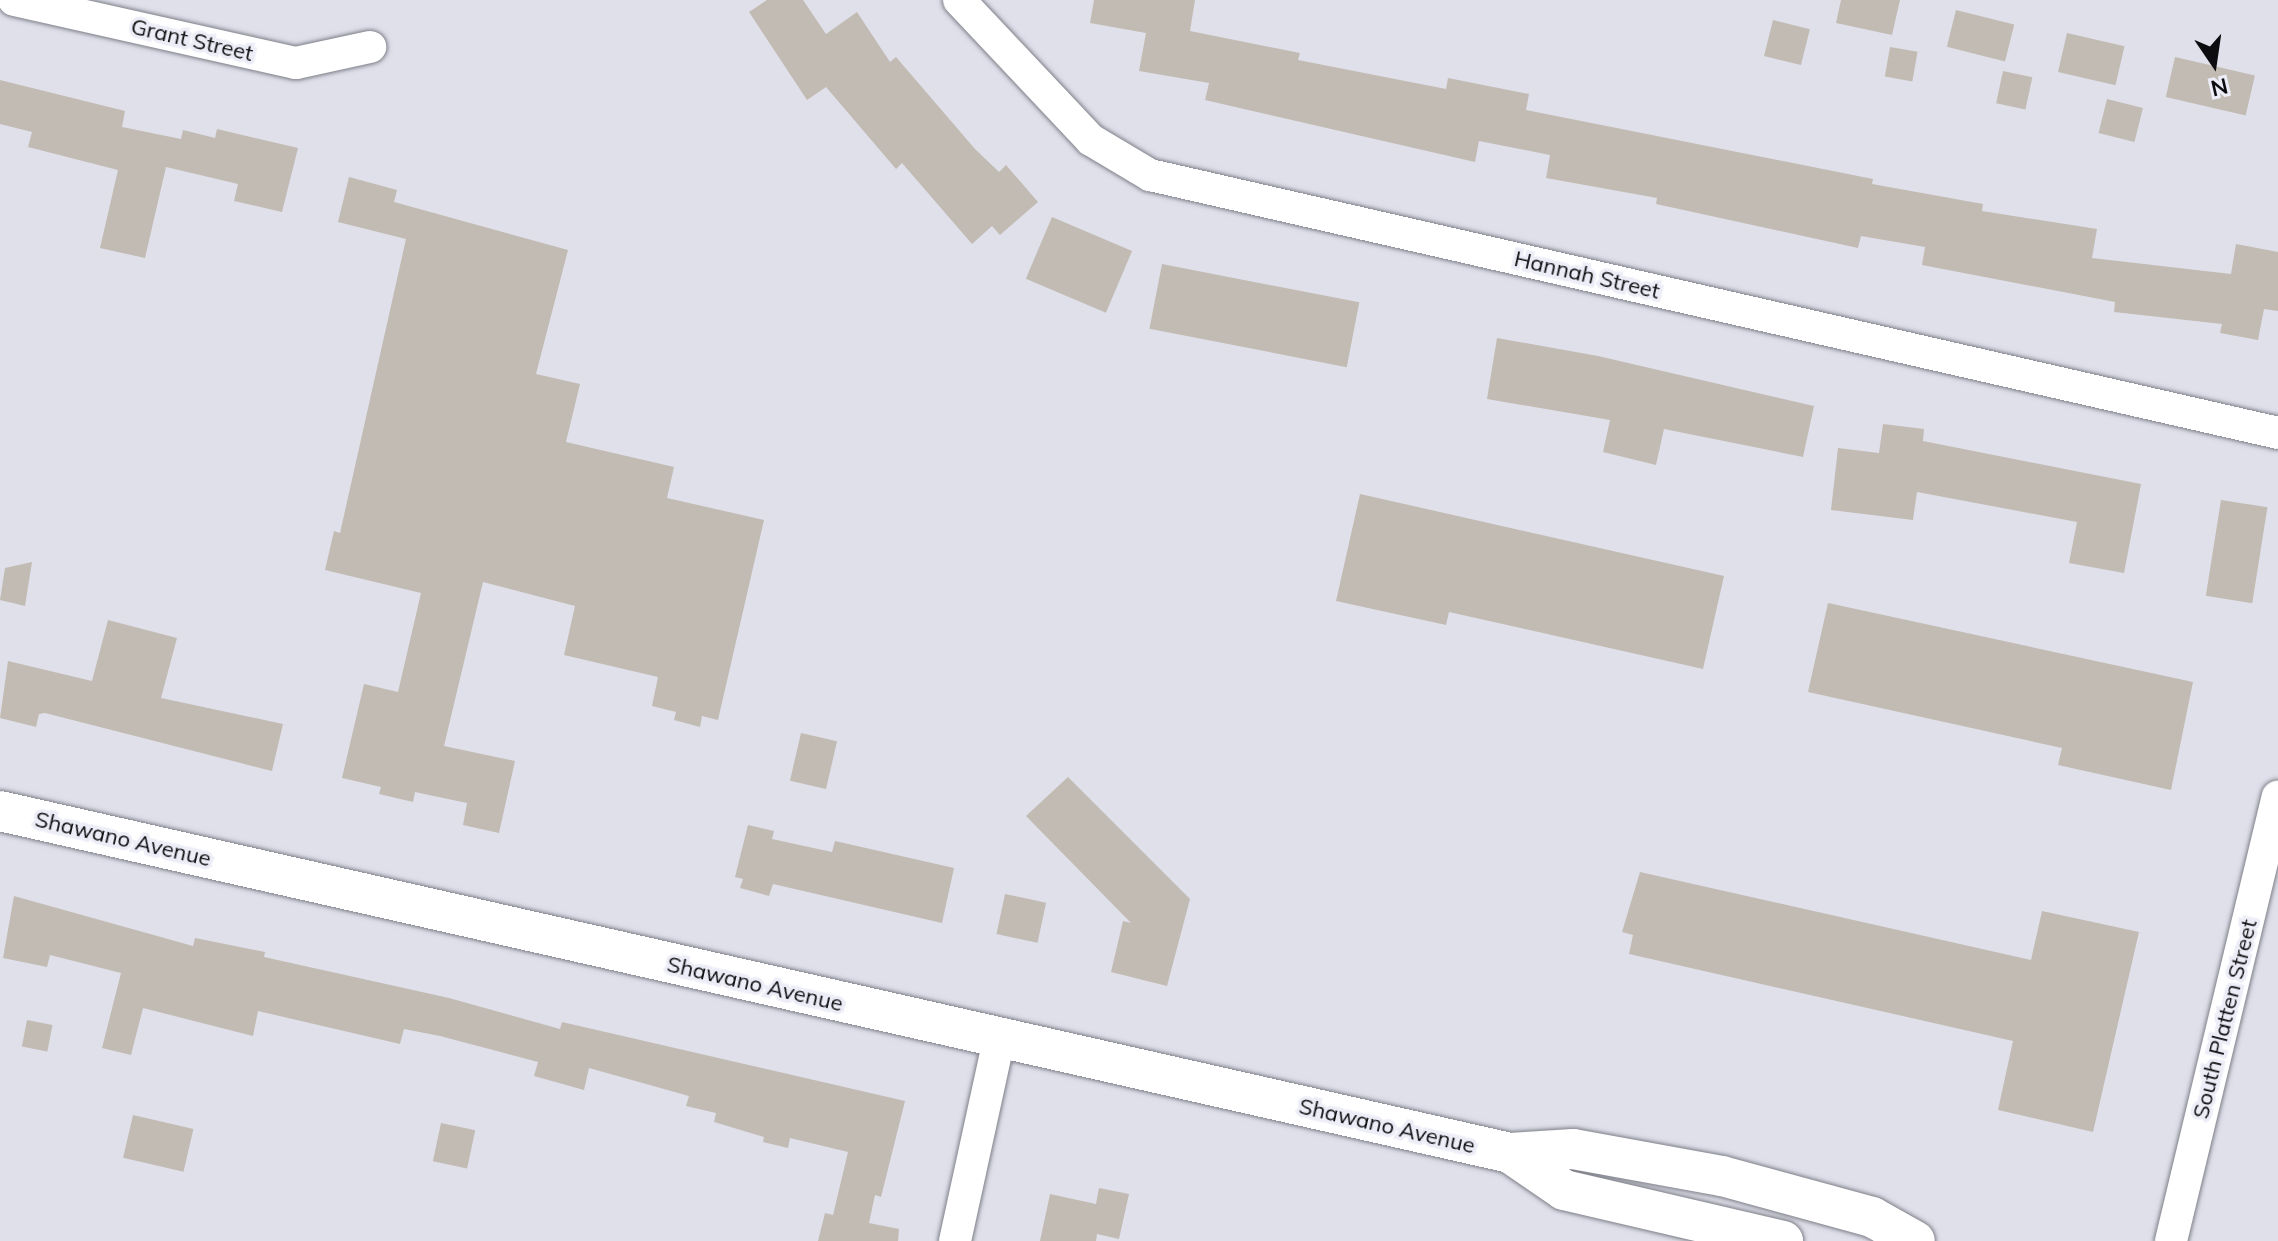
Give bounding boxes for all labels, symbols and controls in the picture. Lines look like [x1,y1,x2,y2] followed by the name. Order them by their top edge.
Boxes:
[128,13,256,67] street label: Grant Street
[2174,24,2254,104] north arrow
[2208,72,2231,103] text: N
[1512,245,1662,305] street label: Hannah Street
[33,806,213,872] street label: Shawano Avenue
[2187,917,2263,1121] street label: South Platten Street
[665,951,845,1017] street label: Shawano Avenue
[1297,1093,1477,1159] street label: Shawano Avenue

